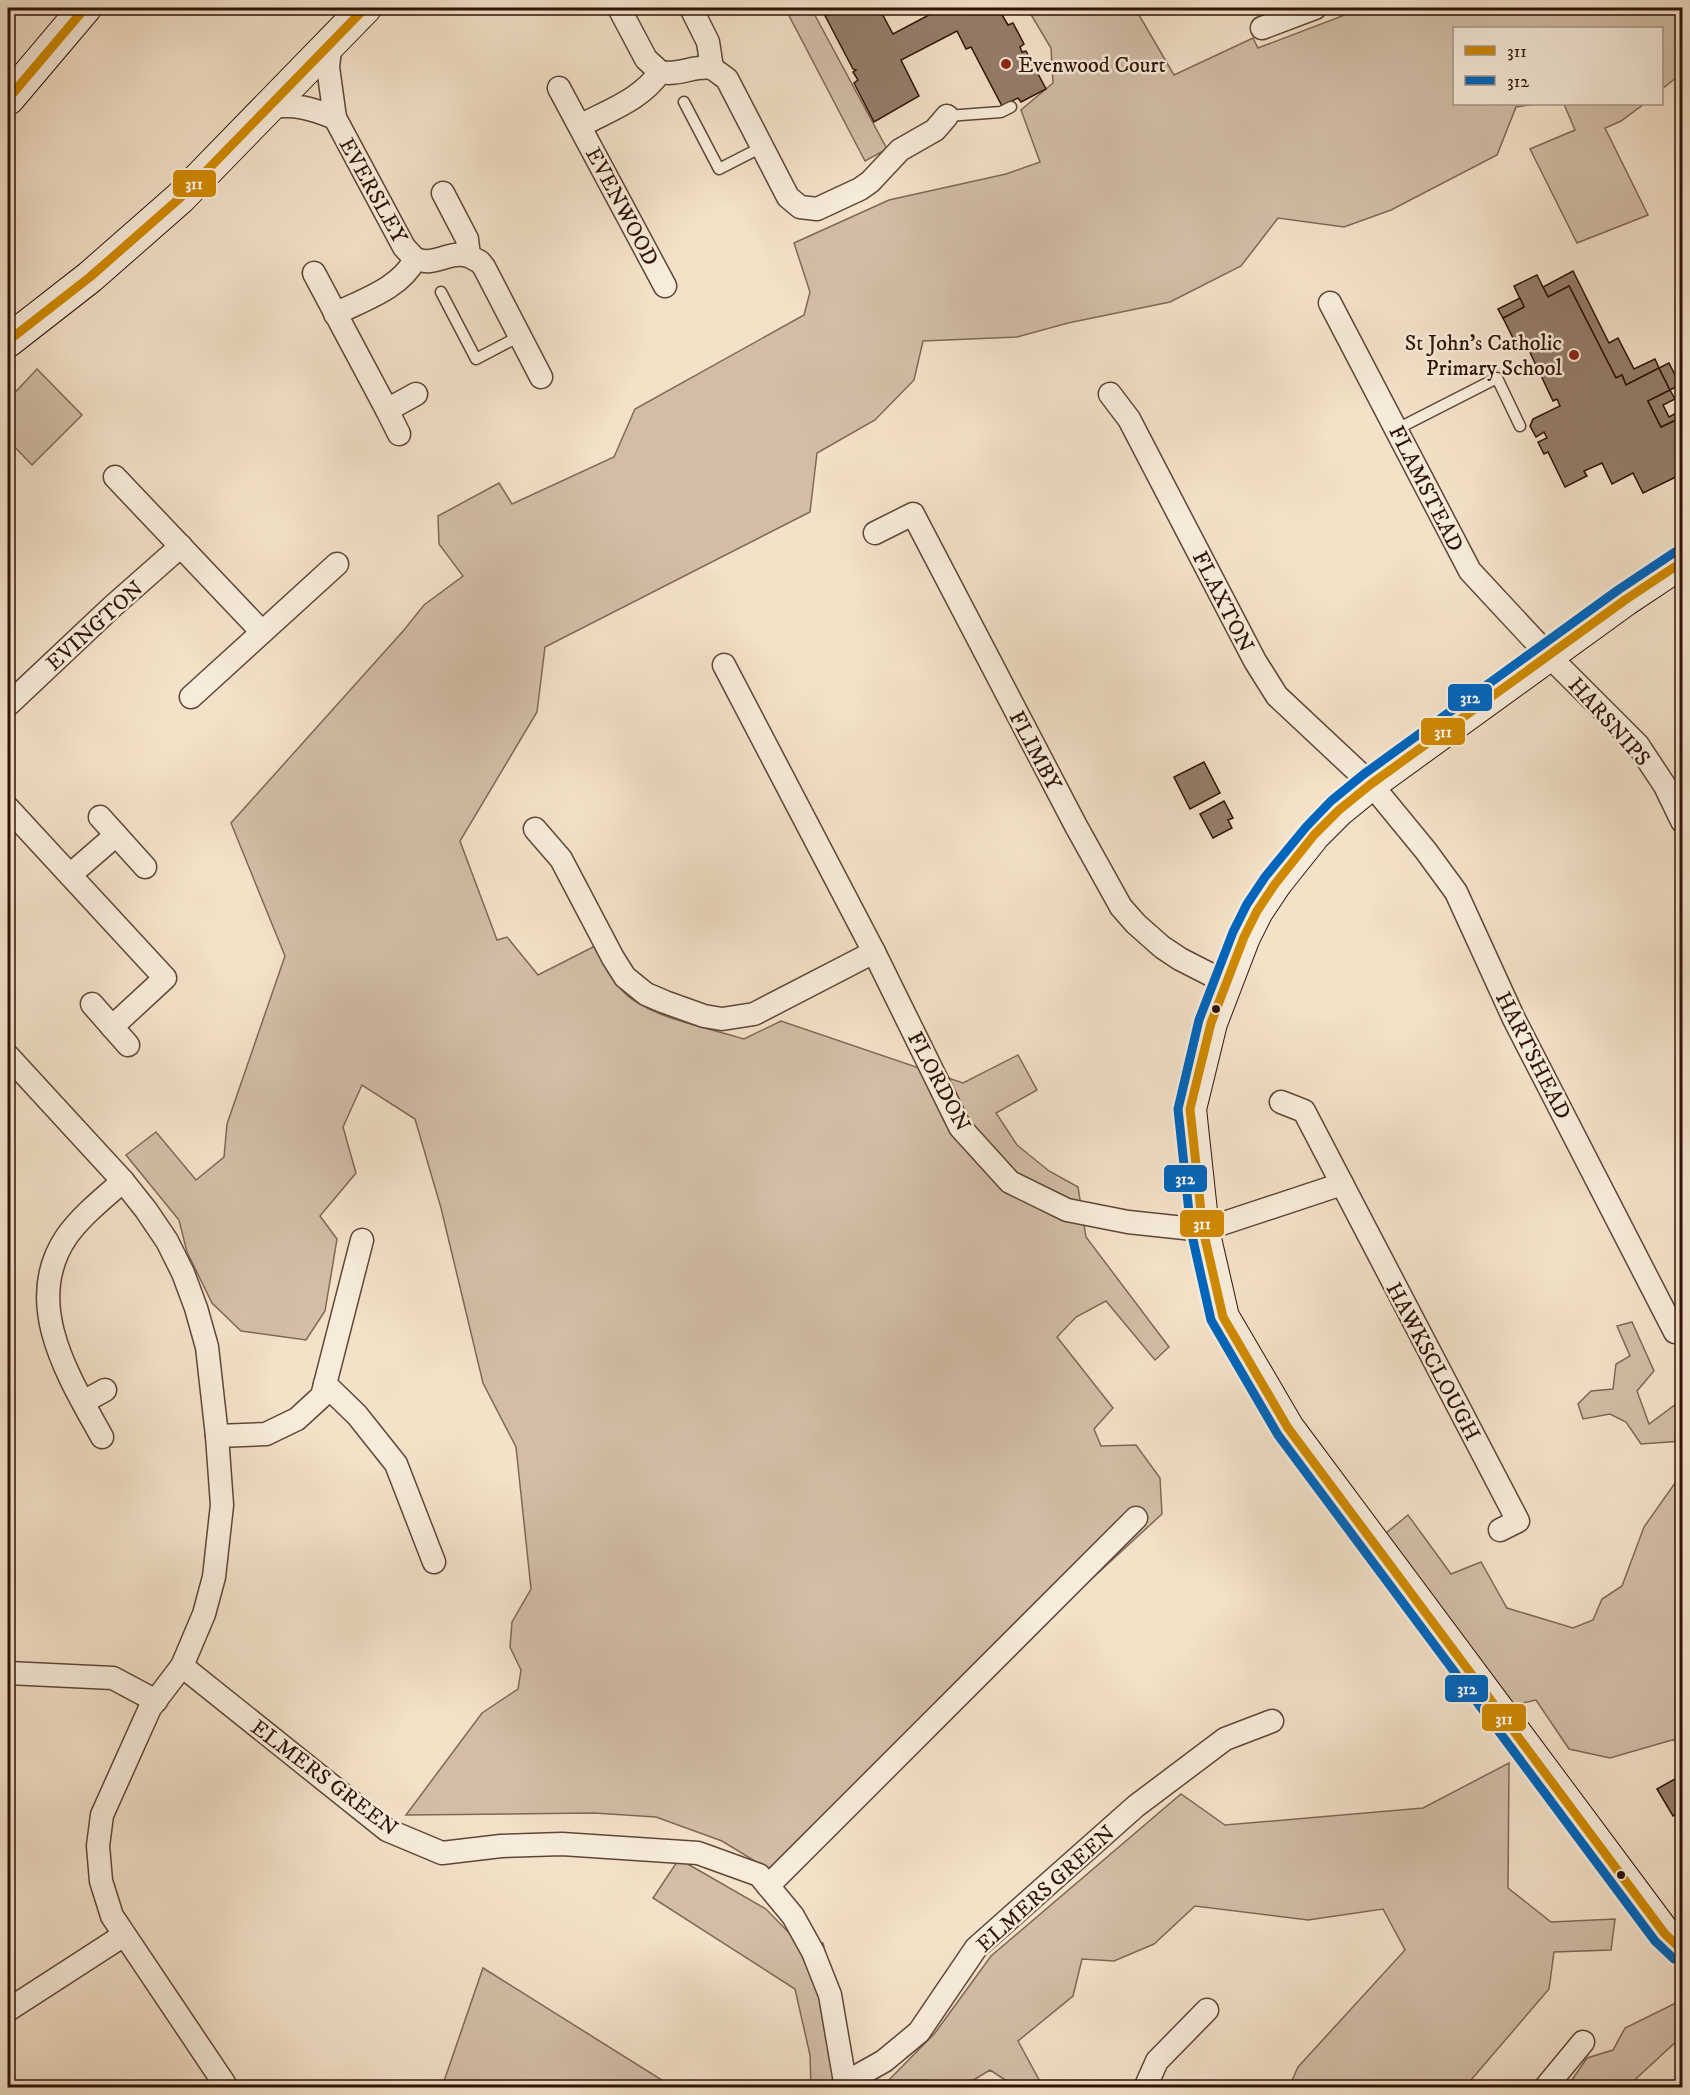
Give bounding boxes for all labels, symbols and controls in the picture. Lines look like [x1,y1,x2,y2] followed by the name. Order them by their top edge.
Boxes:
[1453,27,1663,105] legend
[1507,41,1527,63] text: 311
[1018,52,1166,79] place label: Evenwood Court
[999,57,1013,71] marker: Evenwood Court
[1507,71,1529,93] text: 312
[333,133,413,249] street label: EVERSLEY
[579,143,664,271] street label: EVENWOOD
[172,169,217,198] line badge: 311
[185,174,203,194] text: 311
[1405,330,1562,382] place label: St John's Catholic Primary School
[1567,348,1581,362] marker: St John's Catholic Primary School
[1382,421,1469,556] street label: FLAMSTEAD
[1186,547,1260,657] street label: FLAXTON
[41,575,149,677] street label: EVINGTON
[1562,672,1656,772] street label: HARSNIPS
[1447,683,1493,712] line badge: 312
[1460,688,1481,708] text: 312
[1003,706,1067,796] street label: FLIMBY
[1420,717,1466,746] line badge: 311
[1434,722,1452,742] text: 311
[1489,987,1576,1124] street label: HARTSHEAD
[1210,1003,1222,1015] unlabelled marker
[901,1027,976,1136] street label: FLORDON
[1163,1164,1208,1193] line badge: 312
[1175,1169,1196,1189] text: 312
[1179,1209,1225,1238] line badge: 311
[1193,1214,1211,1234] text: 311
[1380,1278,1486,1446] street label: HAWKSCLOUGH
[1444,1674,1489,1703] line badge: 312
[1457,1679,1478,1699] text: 312
[1481,1703,1527,1732] line badge: 311
[1495,1709,1513,1729] text: 311
[245,1714,403,1842] street label: ELMERS GREEN
[971,1820,1121,1958] street label: ELMERS GREEN
[1615,1869,1627,1881] unlabelled marker

